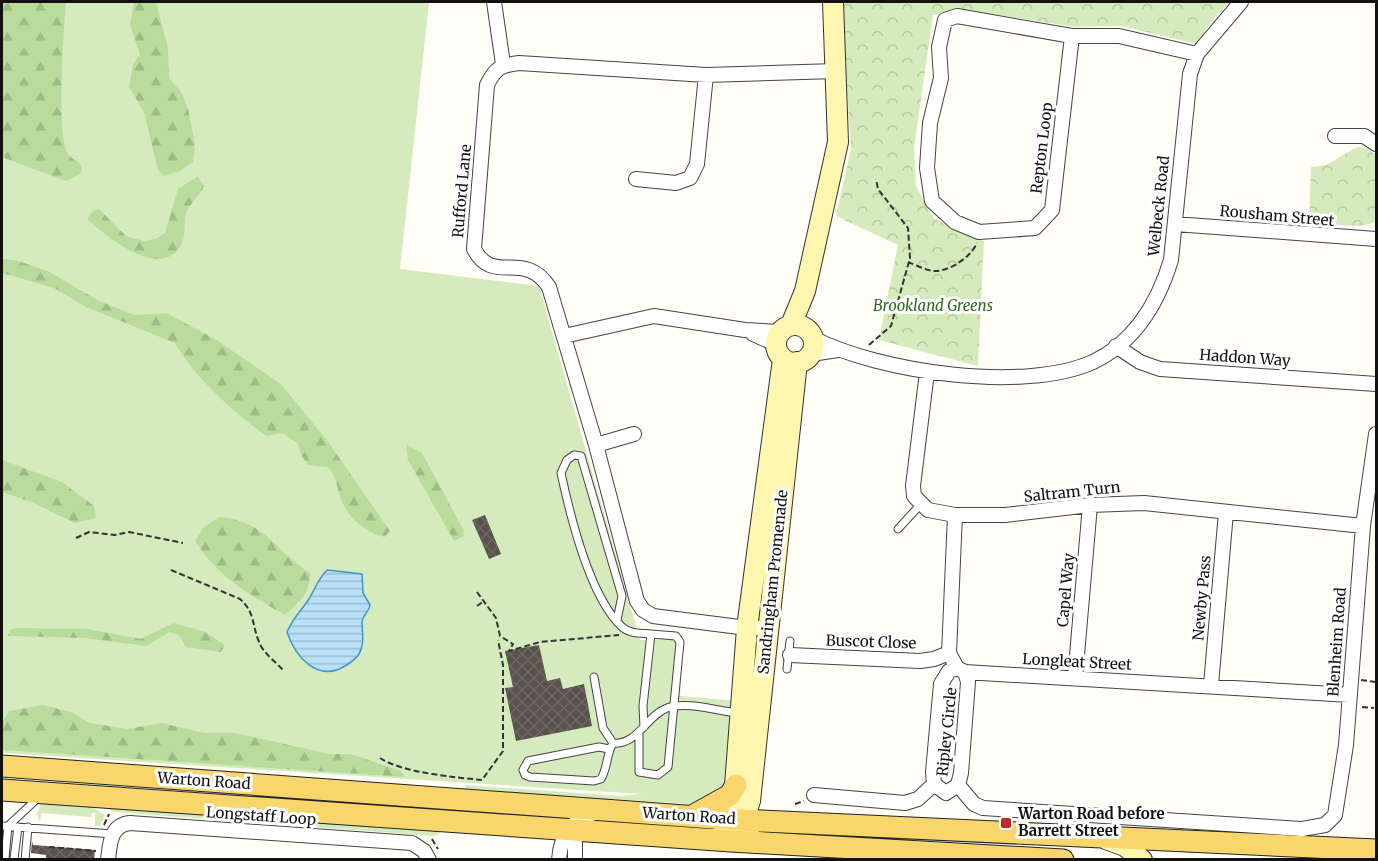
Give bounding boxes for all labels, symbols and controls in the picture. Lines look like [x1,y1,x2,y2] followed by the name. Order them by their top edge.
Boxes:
[1026,101,1057,195] street label: Repton Loop
[448,143,475,239] street label: Rufford Lane
[1144,155,1173,258] street label: Welbeck Road
[1219,201,1335,230] street label: Rousham Street
[873,296,993,315] park label: Brookland Greens
[1199,345,1292,370] street label: Haddon Way
[1023,477,1121,506] street label: Saltram Turn
[753,489,792,675] street label: Sandringham Promenade
[1053,552,1078,628] street label: Capel Way
[1188,555,1215,641] street label: Newby Pass
[1323,587,1350,697] street label: Blenheim Road
[825,630,917,653] street label: Buscot Close
[1022,649,1132,674] street label: Longleat Street
[932,686,961,778] street label: Ripley Circle
[156,768,251,793] street label: Warton Road
[205,802,317,829] street label: Longstaff Loop
[641,803,736,828] street label: Warton Road
[1017,804,1165,840] place label: Warton Road before Barrett Street
[999,816,1013,830] marker: Warton Road before Barrett Street

